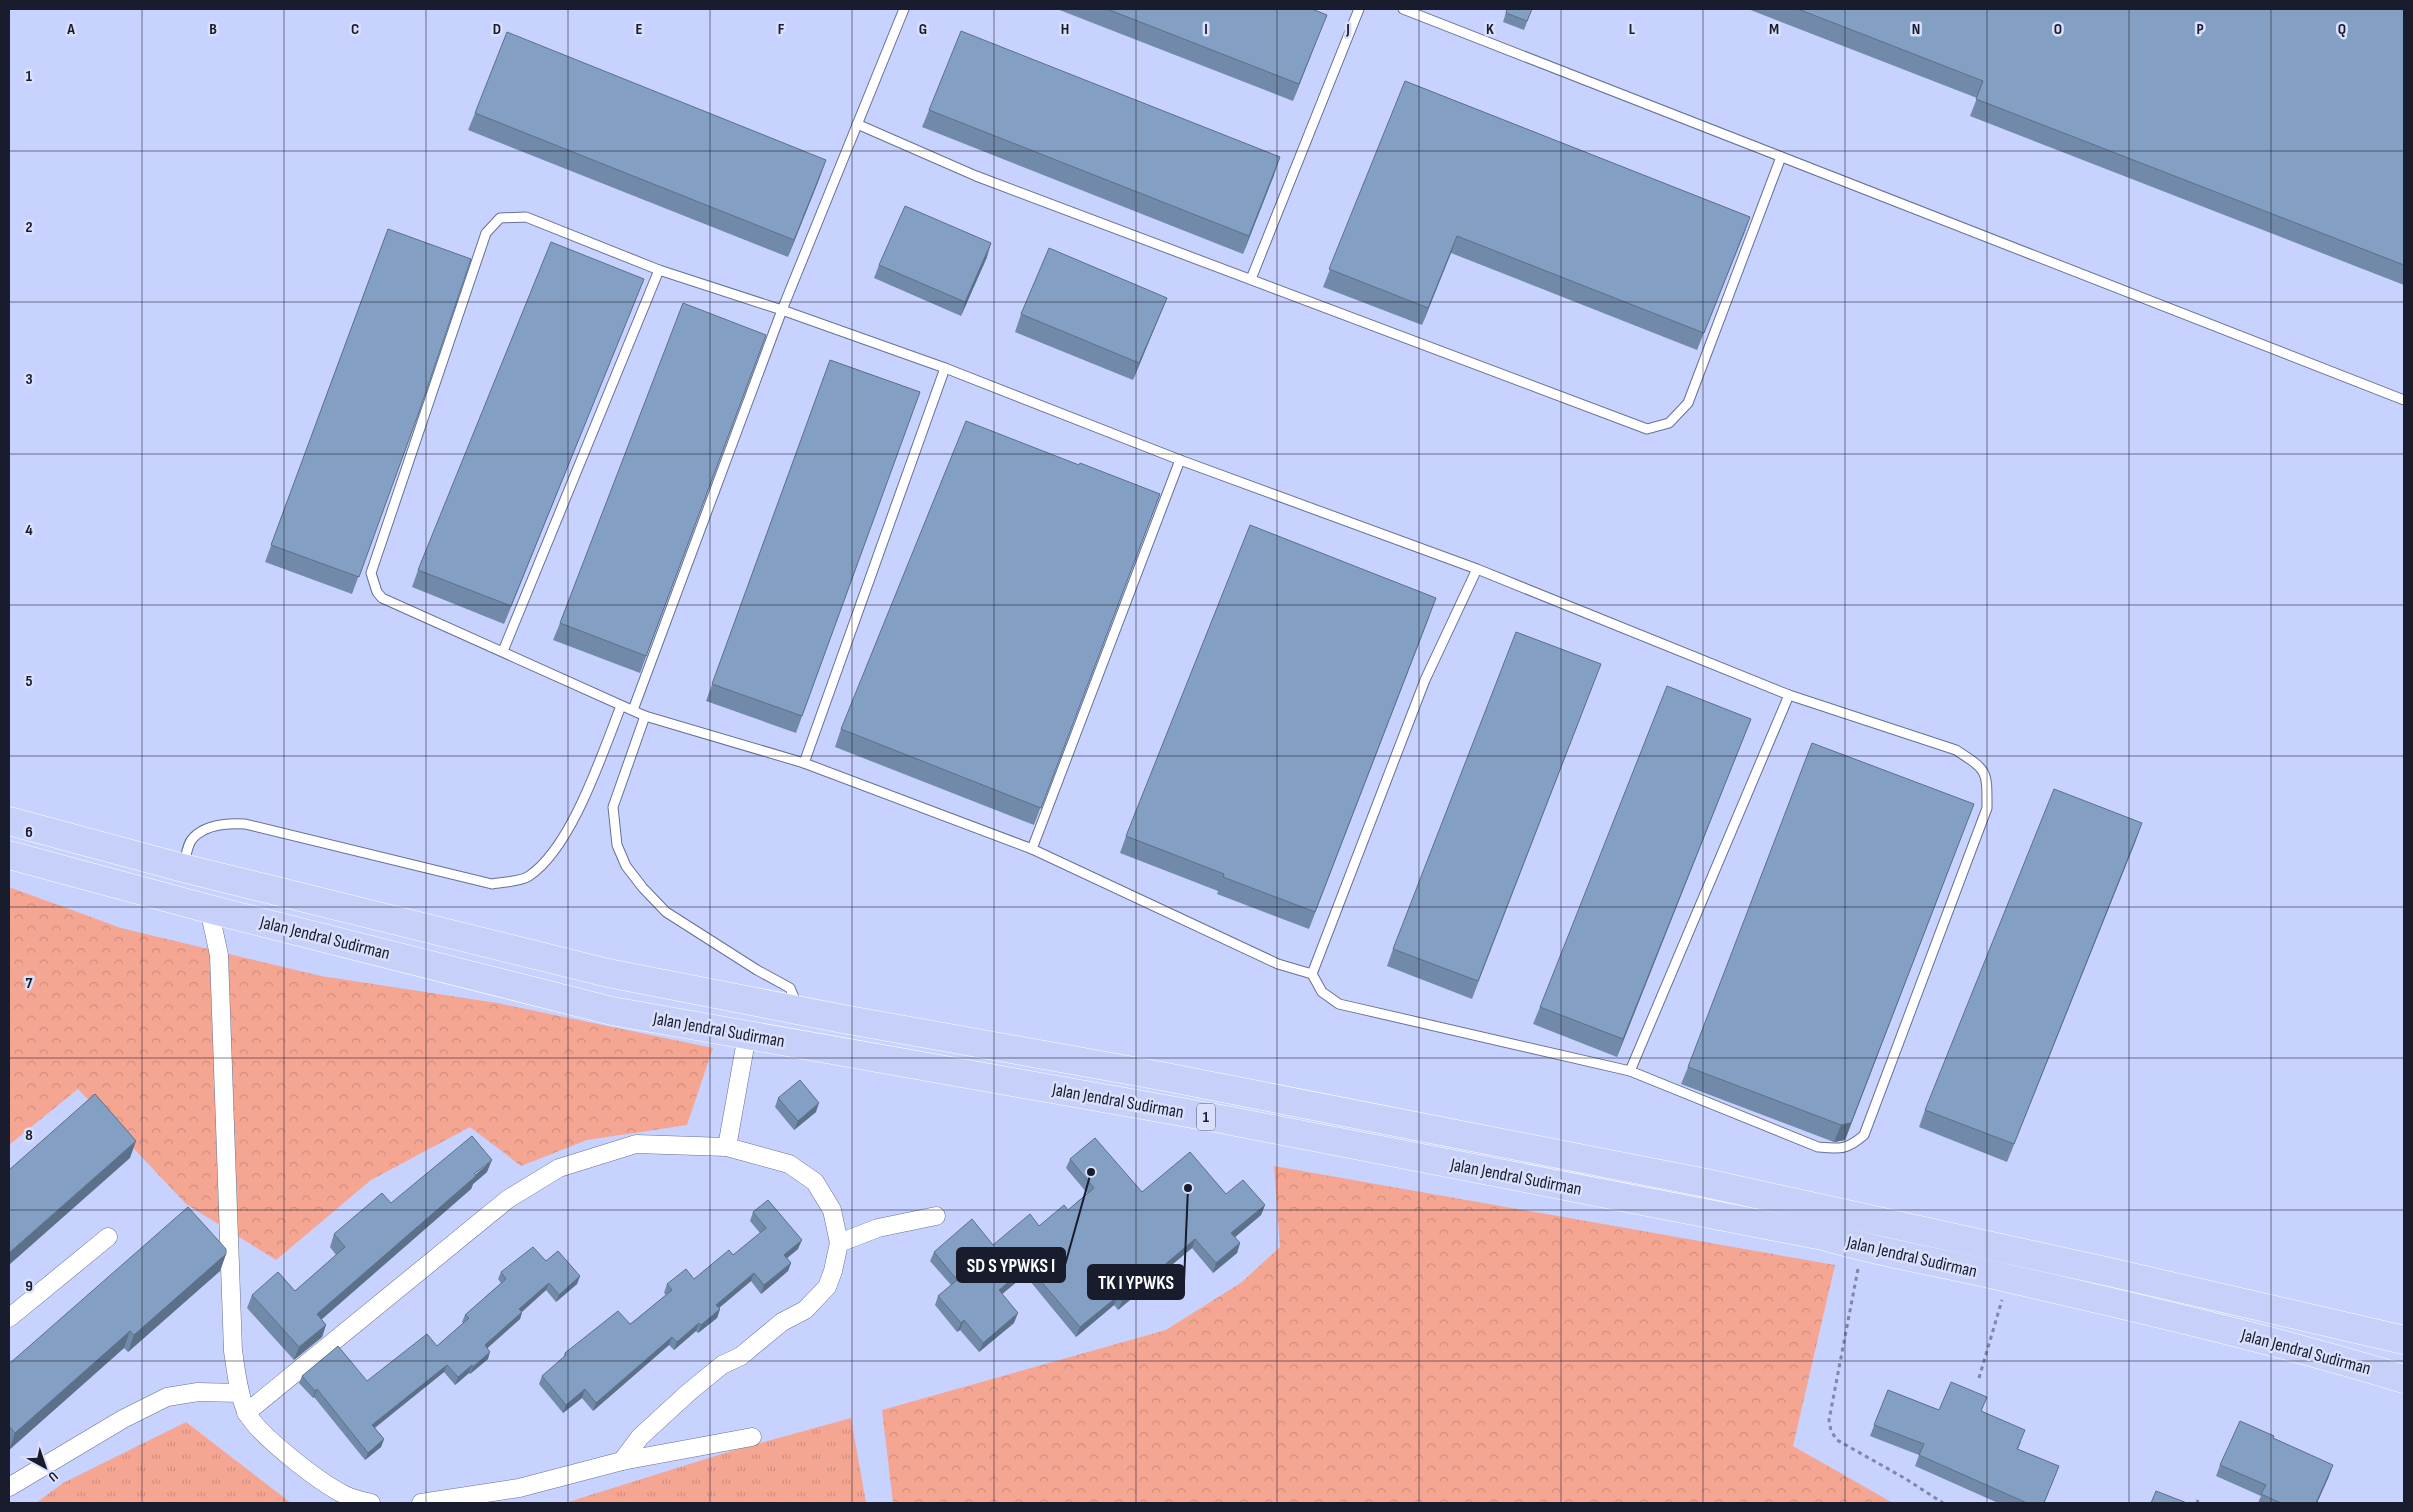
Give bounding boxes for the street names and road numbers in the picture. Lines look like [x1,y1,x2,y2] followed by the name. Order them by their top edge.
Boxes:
[257,911,392,964] street label: Jalan Jendral Sudirman
[651,1008,786,1052] street label: Jalan Jendral Sudirman
[1050,1079,1185,1123] street label: Jalan Jendral Sudirman
[1197,1104,1215,1130] road number: 1
[1448,1154,1583,1200] street label: Jalan Jendral Sudirman
[1844,1232,1979,1282] street label: Jalan Jendral Sudirman
[2238,1324,2373,1379] street label: Jalan Jendral Sudirman

